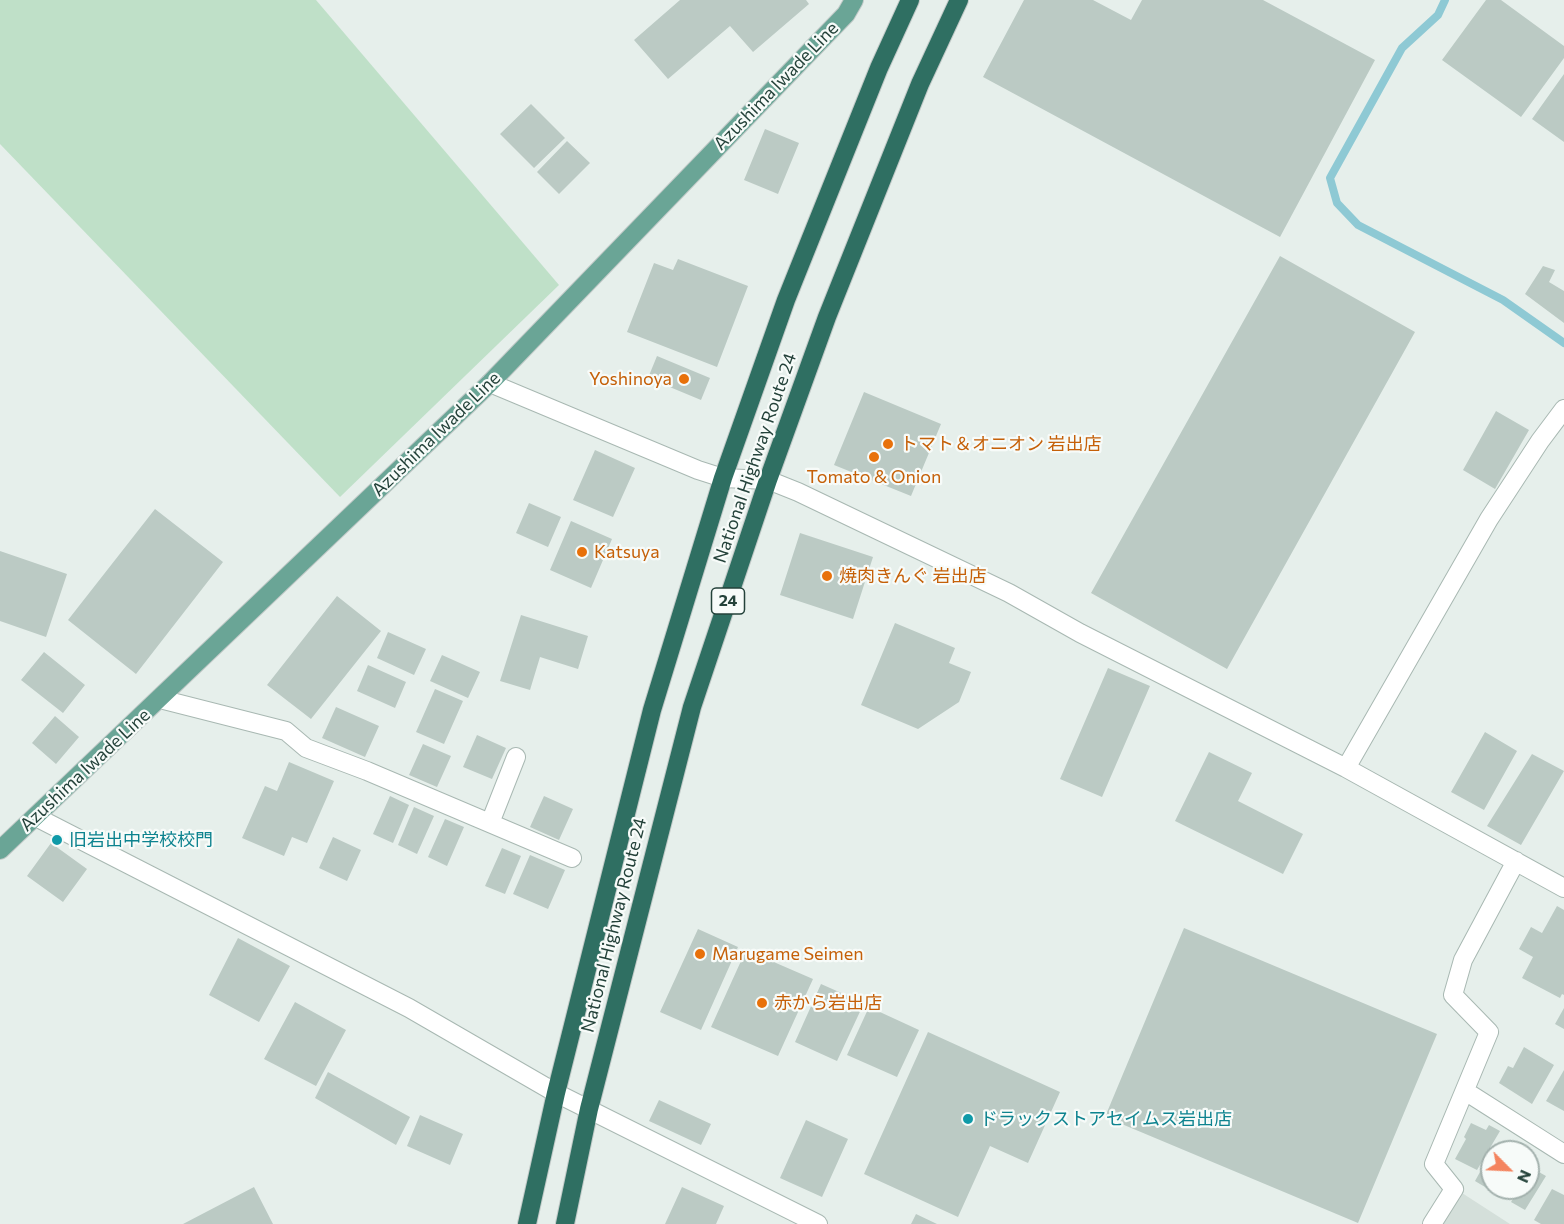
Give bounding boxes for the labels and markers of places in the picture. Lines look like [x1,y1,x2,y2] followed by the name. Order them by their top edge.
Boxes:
[589,368,672,390] place label: Yoshinoya
[677,372,691,386] marker: Yoshinoya
[900,433,1101,455] place label: トマト＆オニオン 岩出店
[881,437,895,451] marker: トマト＆オニオン 岩出店
[867,450,881,464] marker: Tomato & Onion
[807,466,941,488] place label: Tomato & Onion
[594,541,660,563] place label: Katsuya
[575,545,589,559] marker: Katsuya
[839,565,986,587] place label: 焼肉きんぐ 岩出店
[820,569,834,583] marker: 焼肉きんぐ 岩出店
[69,829,213,851] place label: 旧岩出中学校校門
[50,833,64,847] marker: 旧岩出中学校校門
[712,943,864,965] place label: Marugame Seimen
[693,947,707,961] marker: Marugame Seimen
[774,992,882,1014] place label: 赤から岩出店
[755,996,769,1010] marker: 赤から岩出店
[980,1108,1232,1130] place label: ドラックストアセイムス岩出店
[961,1112,975,1126] marker: ドラックストアセイムス岩出店

